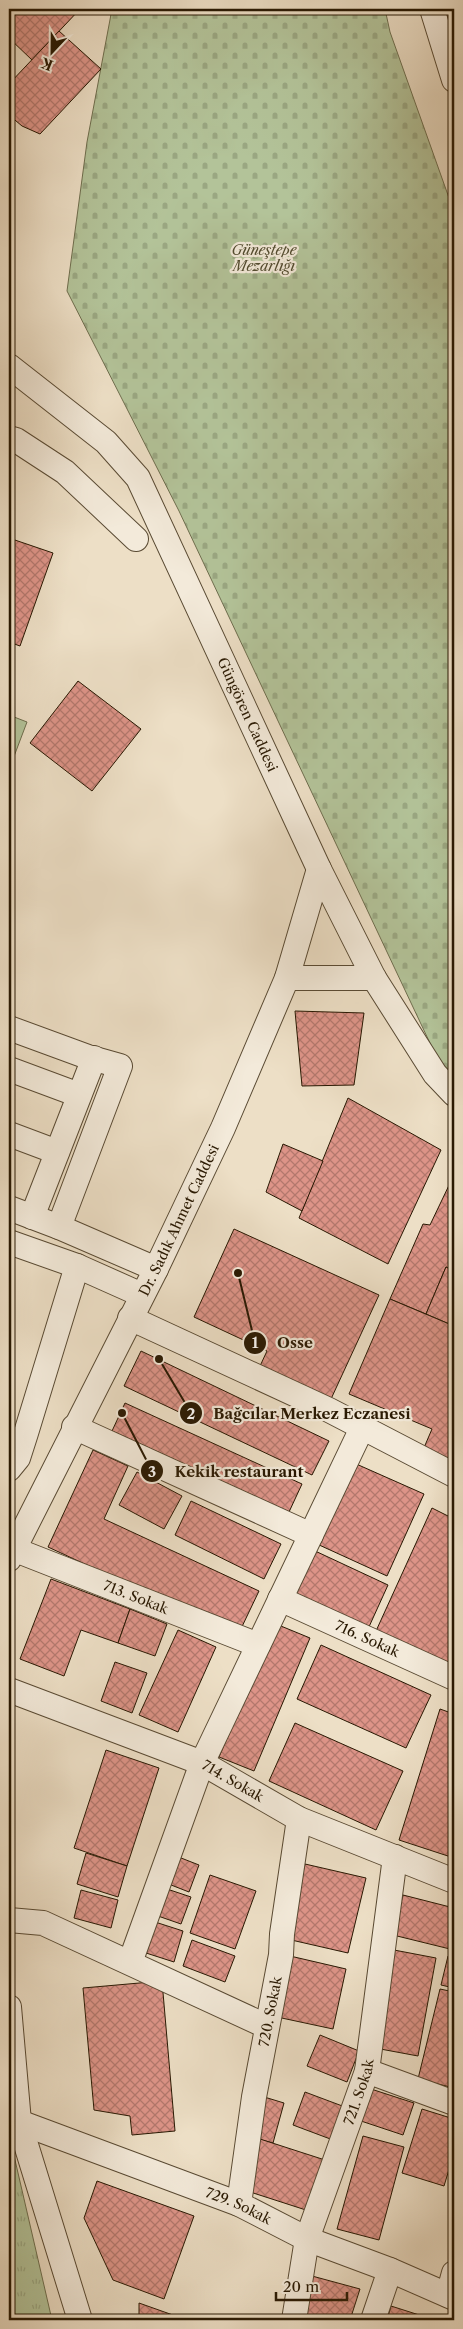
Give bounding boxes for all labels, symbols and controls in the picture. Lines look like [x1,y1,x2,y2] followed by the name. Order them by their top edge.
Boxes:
[28,28,78,78] north arrow
[38,53,56,74] text: K
[231,241,298,275] park label: Güneştepe Mezarlığı
[213,654,282,775] street label: Güngören Caddesi
[135,1141,223,1299] street label: Dr. Sadık Ahmet Caddesi
[242,1328,323,1358] callout: Osse
[252,1333,259,1352] text: 1
[277,1333,313,1352] text: Osse
[178,1398,421,1428] callout: Bağcılar Merkez Eczanesi
[187,1404,196,1423] text: 2
[213,1404,411,1423] text: Bağcılar Merkez Eczanesi
[139,1456,313,1486] callout: Kekik restaurant
[148,1462,156,1481] text: 3
[174,1462,304,1481] text: Kekik restaurant
[101,1576,172,1618] street label: 713. Sokak
[332,1616,403,1661] street label: 716. Sokak
[199,1756,268,1806] street label: 714. Sokak
[255,1974,286,2048] street label: 720. Sokak
[339,2057,378,2127] street label: 721. Sokak
[203,2183,275,2229] street label: 729. Sokak
[276,2269,347,2301] scale bar
[283,2277,319,2296] text: 20 m

